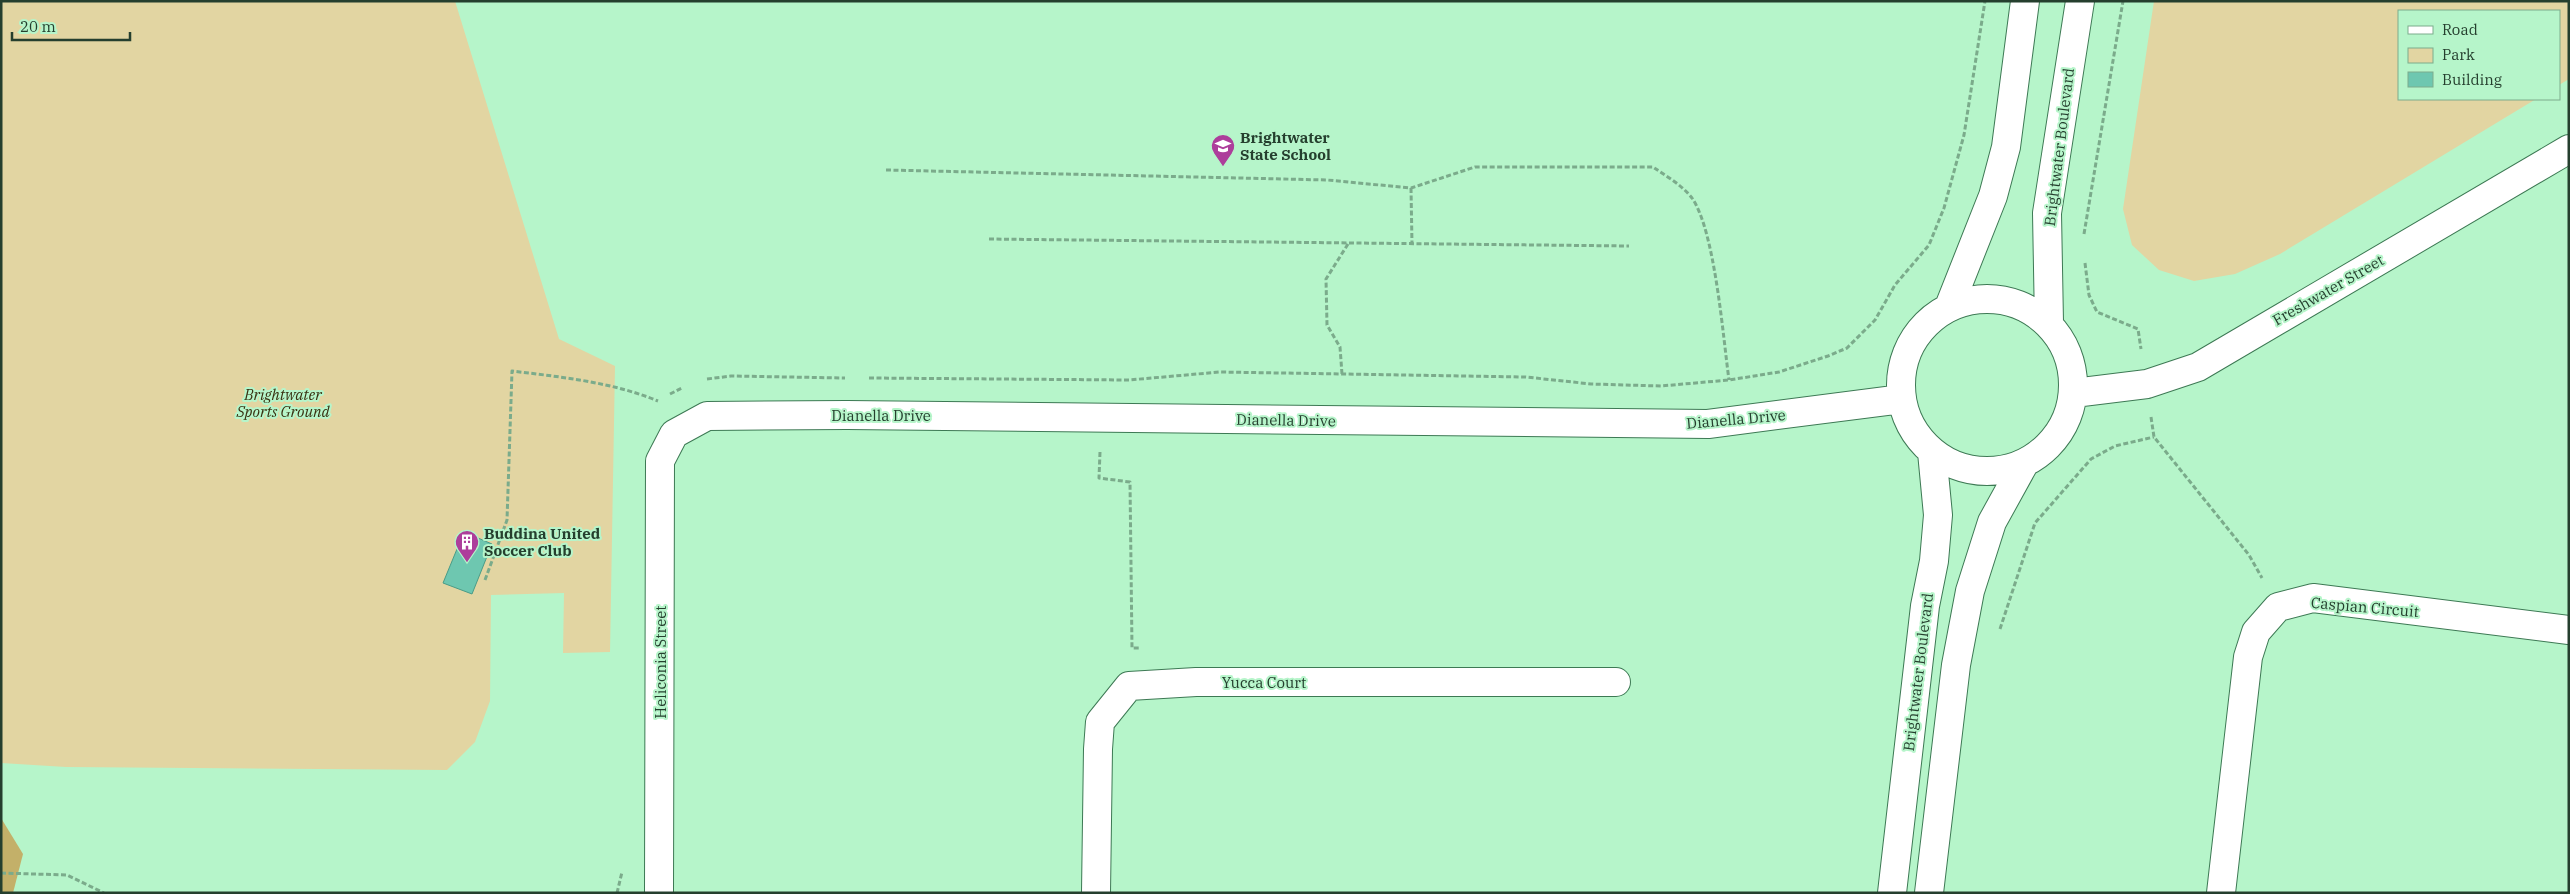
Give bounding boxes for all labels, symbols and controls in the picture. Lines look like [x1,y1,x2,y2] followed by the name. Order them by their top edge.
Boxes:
[12,10,130,42] scale bar
[2398,10,2560,100] legend
[20,17,56,36] text: 20 m
[2442,20,2478,39] text: Road
[2442,45,2475,64] text: Park
[2040,67,2078,227] street label: Brightwater Boulevard
[2442,70,2502,89] text: Building
[1240,128,1331,164] place label: Brightwater State School
[1210,133,1236,167] school or university icon: Brightwater State School
[2269,250,2387,330] street label: Freshwater Street
[235,385,330,421] park label: Brightwater Sports Ground
[1686,405,1786,433] street label: Dianella Drive
[831,406,931,425] street label: Dianella Drive
[1236,410,1336,430] street label: Dianella Drive
[484,524,601,560] place label: Buddina United Soccer Club
[454,529,480,563] building icon: Buddina United Soccer Club
[1899,592,1937,752] street label: Brightwater Boulevard
[2310,593,2420,621] street label: Caspian Circuit
[651,605,670,719] street label: Heliconia Street
[1222,673,1306,692] street label: Yucca Court

